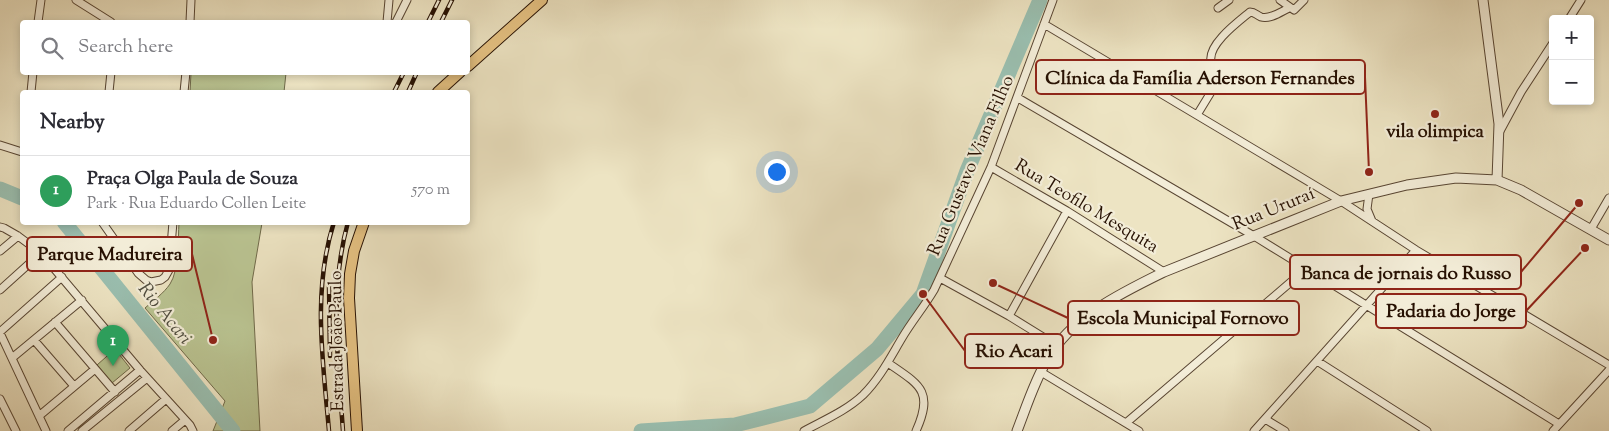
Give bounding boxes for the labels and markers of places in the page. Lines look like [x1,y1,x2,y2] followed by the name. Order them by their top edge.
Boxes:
[1036,60,1365,94] callout: Clínica da Família Aderson Fernandes
[1429,108,1441,120] marker: vila olimpica
[1386,120,1485,146] place label: vila olimpica
[27,237,192,271] callout: Parque Madureira
[1290,255,1521,289] callout: Banca de jornais do Russo
[1376,294,1526,328] callout: Padaria do Jorge
[1068,301,1299,335] callout: Escola Municipal Fornovo
[97,325,129,366] pin: 1
[965,334,1063,368] callout: Rio Acari

